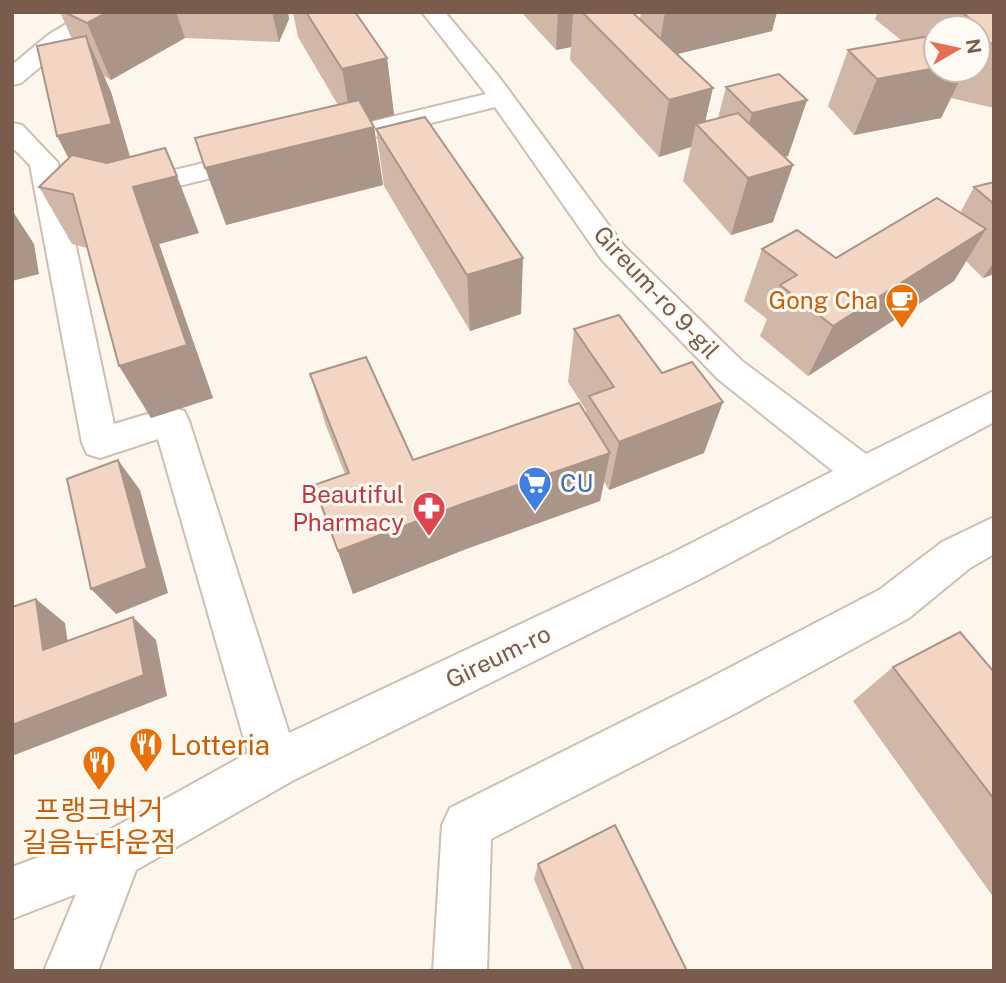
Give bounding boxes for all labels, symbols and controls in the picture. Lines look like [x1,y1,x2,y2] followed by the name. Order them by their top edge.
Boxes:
[922,14,992,84] north arrow
[962,37,986,55] text: N
[588,220,726,364] street label: Gireum-ro 9-gil
[883,281,921,330] cafe icon: Gong Cha
[769,286,878,314] place label: Gong Cha
[516,464,554,513] supermarket icon: CU
[560,469,593,497] place label: CU
[293,480,404,536] place label: Beautiful Pharmacy
[410,489,448,538] pharmacy icon: Beautiful Pharmacy
[441,619,555,693] street label: Gireum-ro
[127,725,165,774] restaurant icon: Lotteria
[170,728,270,761] place label: Lotteria
[80,743,118,792] restaurant icon: 프랭크버거 길음뉴타운점
[22,793,176,858] place label: 프랭크버거 길음뉴타운점

